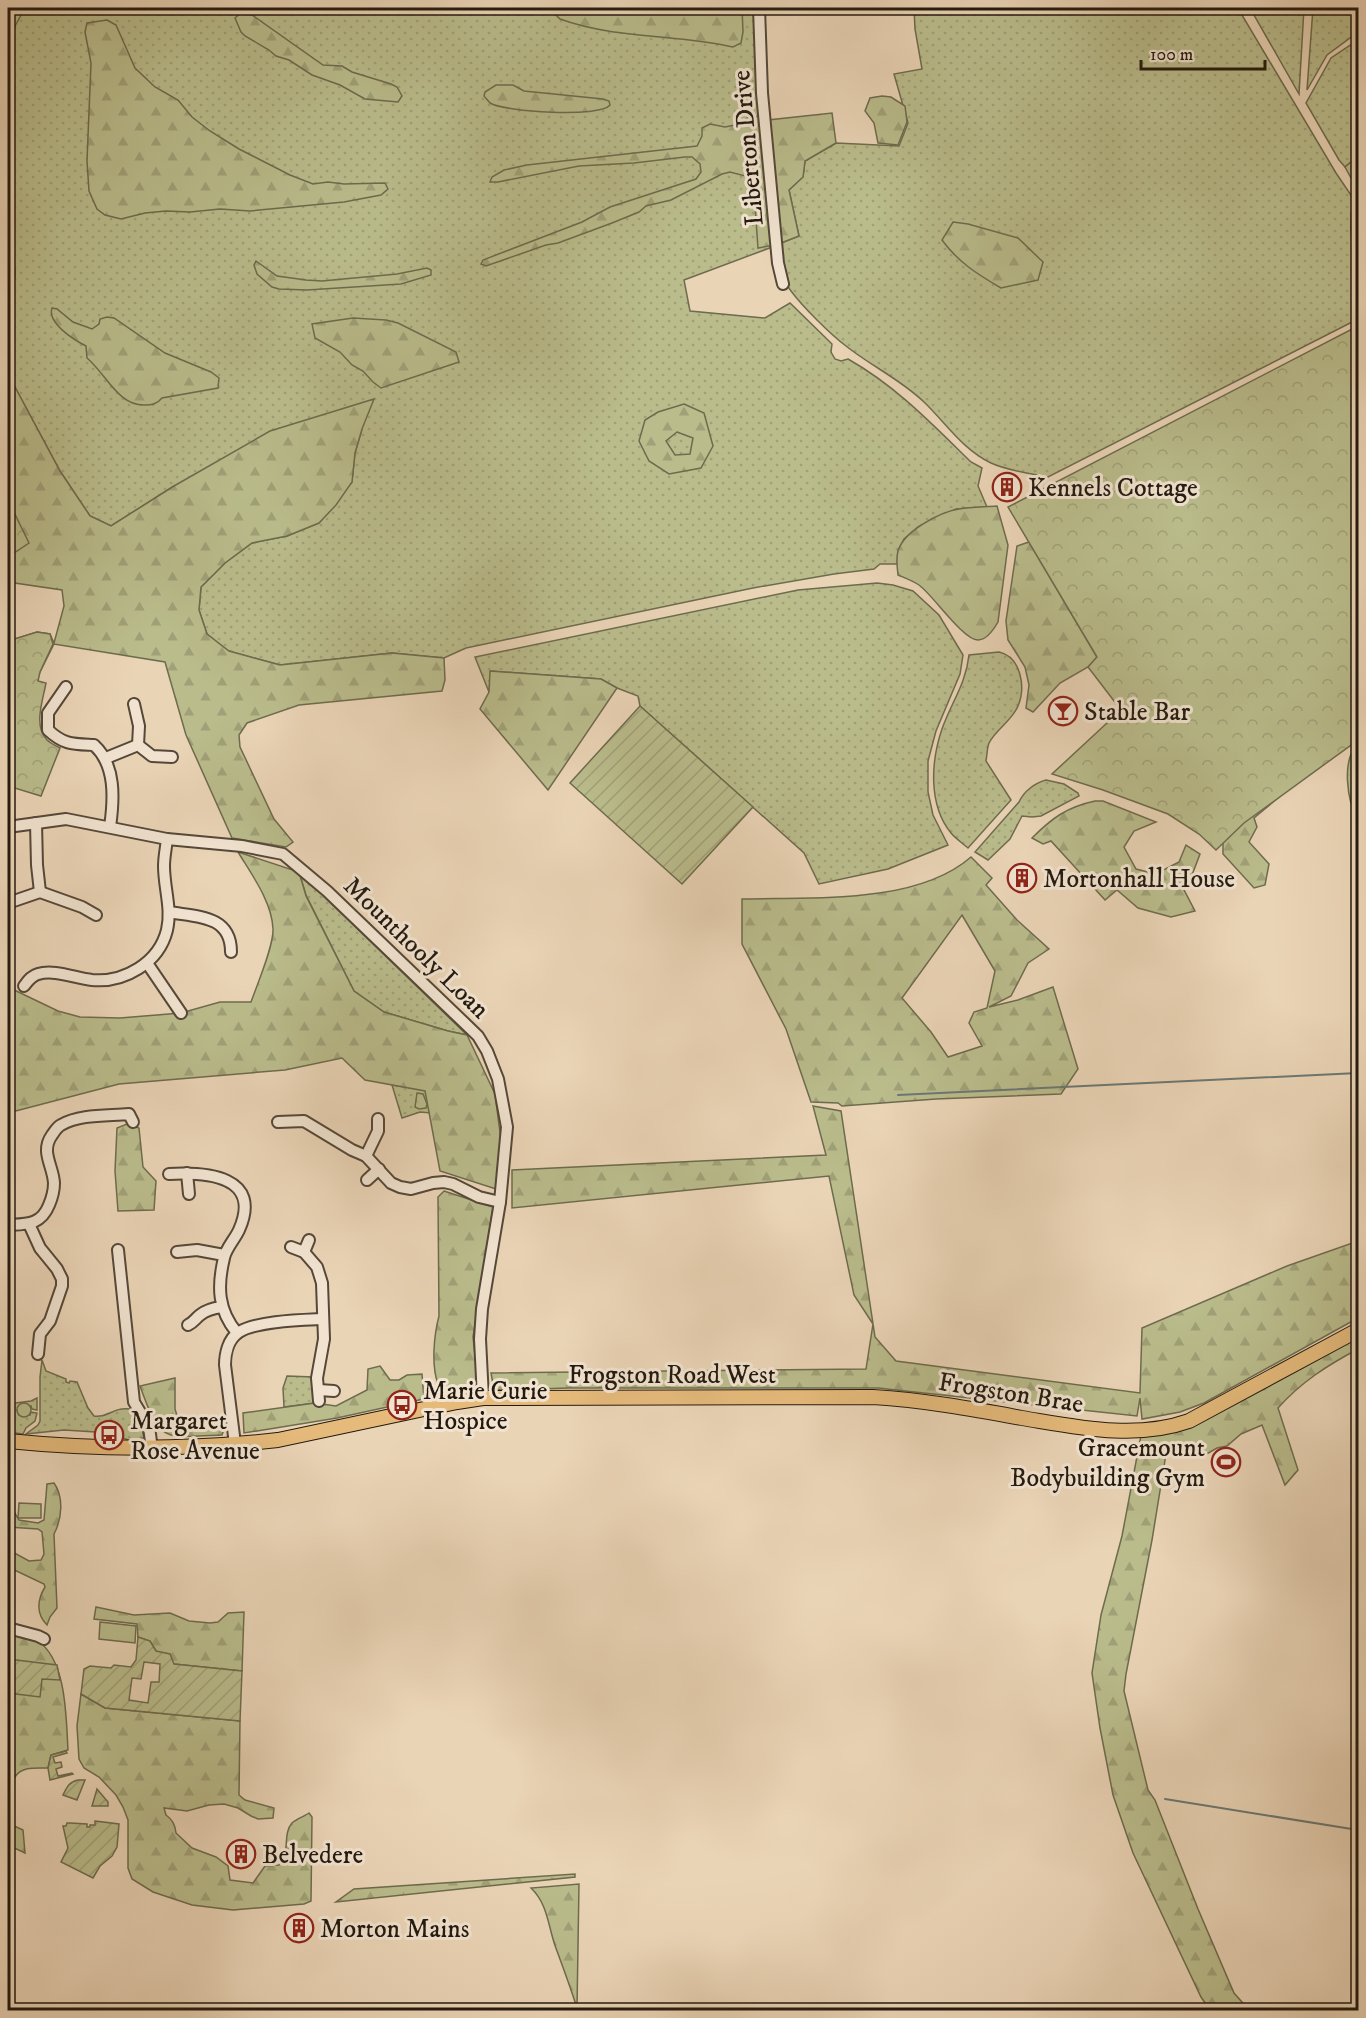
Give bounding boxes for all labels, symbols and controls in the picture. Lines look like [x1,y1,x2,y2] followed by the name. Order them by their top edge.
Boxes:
[1141,33,1266,71] scale bar
[1150,44,1193,66] text: 100 m
[725,69,772,227] street label: Liberton Drive
[991,471,1023,503] building icon: Kennels Cottage
[1028,472,1198,505] place label: Kennels Cottage
[1047,695,1079,727] bar icon: Stable Bar
[1084,696,1191,729] place label: Stable Bar
[1006,862,1038,894] building icon: Mortonhall House
[1043,863,1235,896] place label: Mortonhall House
[336,870,496,1026] street label: Mounthooly Loan
[568,1359,776,1392] street label: Frogston Road West
[936,1366,1086,1421] street label: Frogston Brae
[423,1375,548,1438] place label: Marie Curie Hospice
[386,1389,418,1421] bus stop icon: Marie Curie Hospice
[130,1405,260,1468] place label: Margaret Rose Avenue
[93,1419,125,1451] bus stop icon: Margaret Rose Avenue
[1010,1432,1205,1495] place label: Gracemount Bodybuilding Gym
[1210,1446,1242,1478] sports icon: Gracemount Bodybuilding Gym
[225,1838,257,1870] building icon: Belvedere
[262,1839,363,1872] place label: Belvedere
[283,1912,315,1944] building icon: Morton Mains
[320,1913,470,1946] place label: Morton Mains

